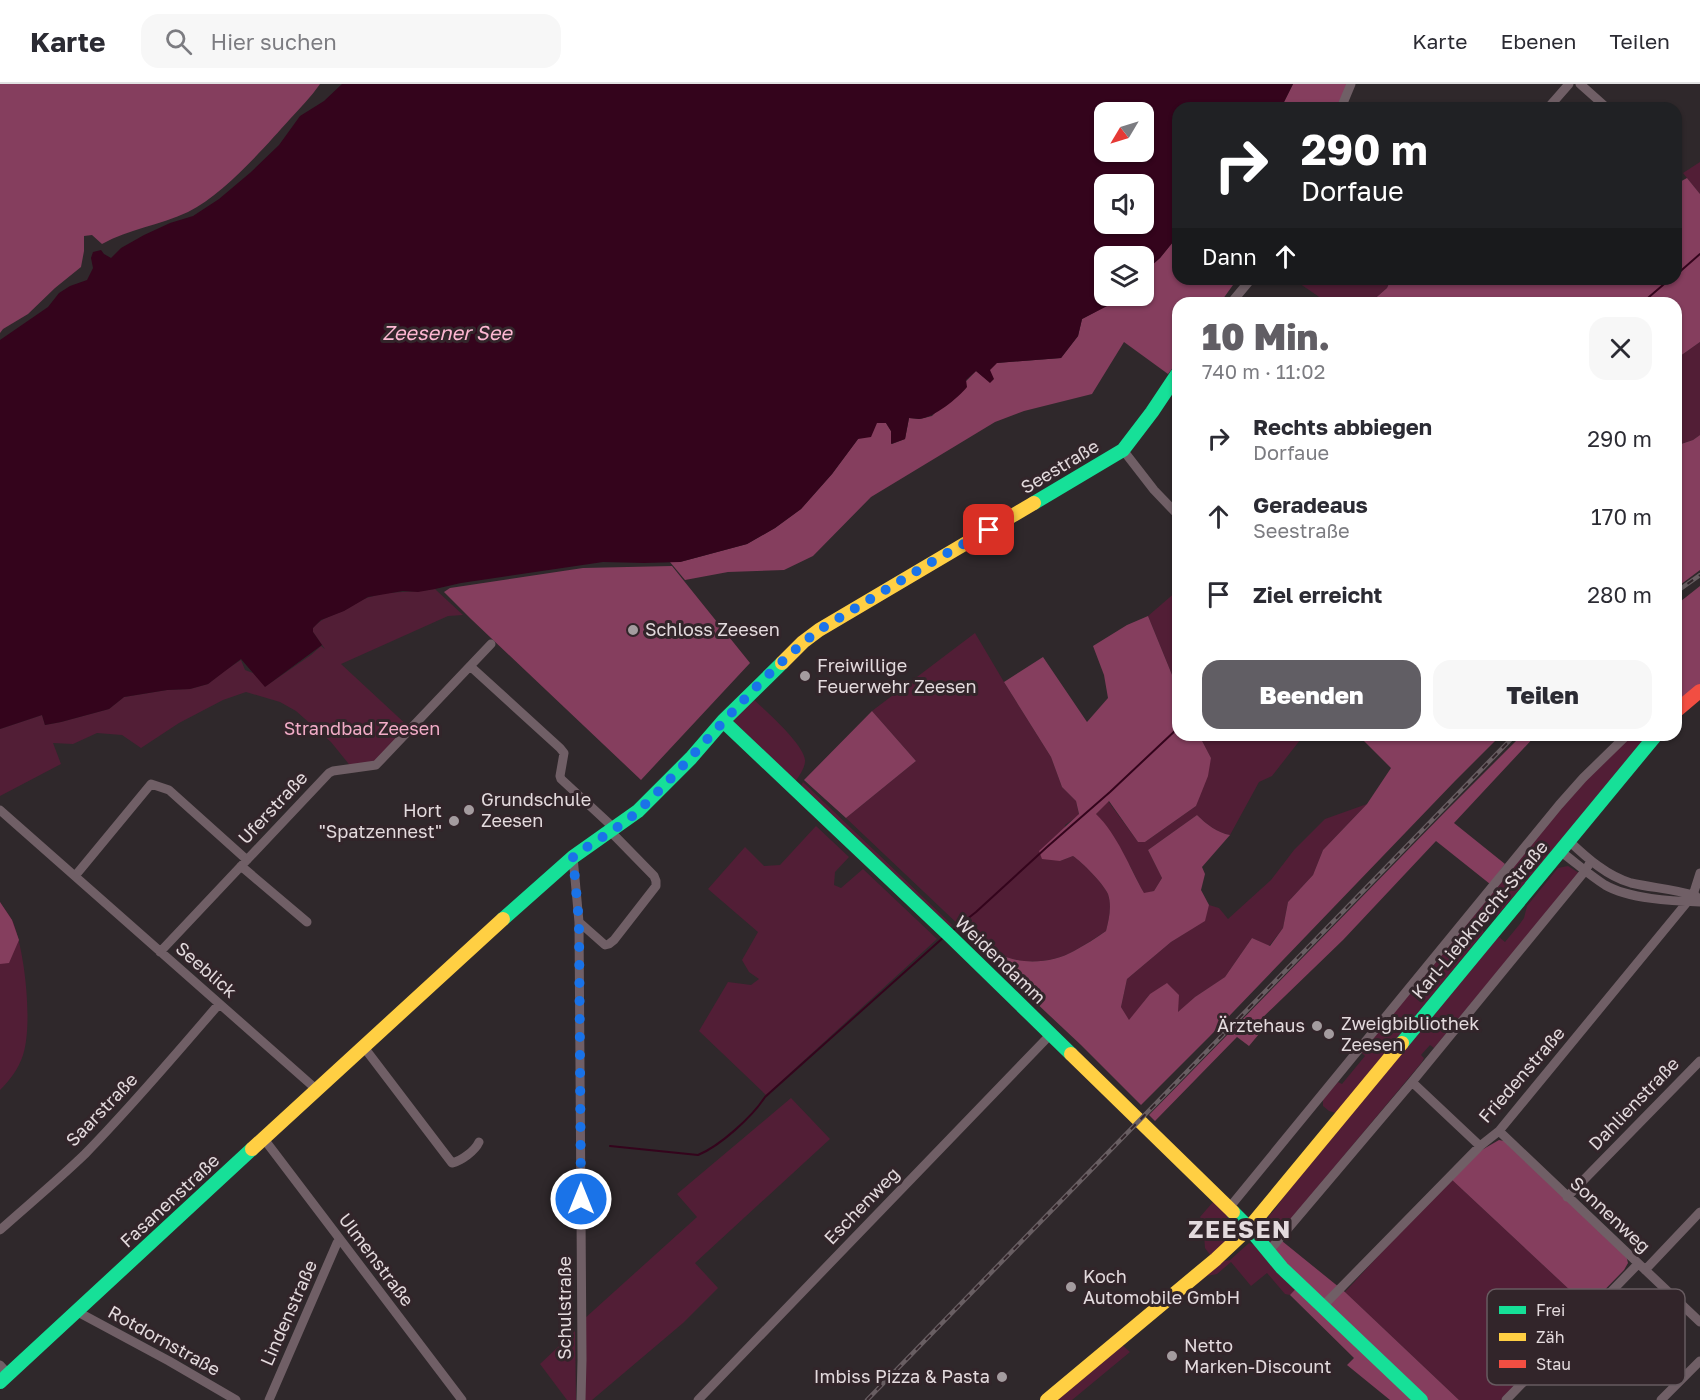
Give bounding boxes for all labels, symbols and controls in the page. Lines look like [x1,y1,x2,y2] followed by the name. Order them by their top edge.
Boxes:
[141,14,561,68] search box
[30,25,105,58] text: Karte
[162,25,195,58] icon: search
[210,28,337,55] text: Hier suchen
[1412,28,1468,54] text: Karte
[1501,28,1576,54] text: Ebenen
[1609,28,1670,54] text: Teilen
[1094,102,1154,162] north arrow
[1094,102,1154,306] map controls
[1301,124,1428,174] text: 290 m
[1202,126,1280,204] icon: right
[1094,174,1154,234] button: sound
[1301,175,1404,207] text: Dorfaue
[1269,240,1302,273] icon: ahead
[1202,243,1257,270] text: Dann
[1094,246,1154,306] button: layers
[1202,315,1330,358] text: 10 Min.
[1589,317,1652,380] button: close
[382,320,513,344] water label: Zeesener See
[1202,359,1325,383] text: 740 m · 11:02
[1253,413,1432,440] text: Rechts abbiegen
[1202,422,1235,455] icon: right
[1587,425,1652,452] text: 290 m
[1017,434,1102,498] street label: Seestraße
[1253,440,1329,464] text: Dorfaue
[1253,491,1368,518] text: Geradeaus
[1202,500,1235,533] icon: ahead
[1591,503,1652,530] text: 170 m
[963,504,1014,555] pin
[972,513,1005,546] icon: arrive
[1253,518,1350,542] text: Seestraße
[1202,578,1235,611] icon: arrive
[1253,581,1382,608] text: Ziel erreicht
[1587,581,1652,608] text: 280 m
[645,618,780,640] place label: Schloss Zeesen
[626,623,640,637] marker: Schloss Zeesen
[817,654,976,697] place label: Freiwillige Feuerwehr Zeesen
[1202,660,1421,729] button: Beenden
[1433,660,1652,729] button: Teilen
[798,669,812,683] marker: Freiwillige Feuerwehr Zeesen
[284,717,440,739] park label: Strandbad Zeesen
[233,766,312,848] street label: Uferstraße
[481,788,591,831] place label: Grundschule Zeesen
[319,799,442,842] place label: Hort "Spatzennest"
[462,803,476,817] marker: Grundschule Zeesen
[447,814,461,828] marker: Hort "Spatzennest"
[1406,836,1552,1003] street label: Karl-Liebknecht-Straße
[951,911,1051,1008] street label: Weidendamm
[171,937,242,1002] street label: Seeblick
[1341,1012,1479,1055] place label: Zweigbibliothek Zeesen
[1217,1014,1305,1036] place label: Ärztehaus
[1310,1019,1324,1033] marker: Ärztehaus
[1474,1022,1569,1127] street label: Friedenstraße
[1322,1027,1336,1041] marker: Zweigbibliothek Zeesen
[1583,1052,1683,1154] street label: Dahlienstraße
[61,1068,142,1151] street label: Saarstraße
[115,1149,223,1252] street label: Fasanenstraße
[819,1162,903,1248] street label: Eschenweg
[549,1167,613,1231] position arrow
[1566,1172,1655,1257] street label: Sonnenweg
[335,1208,419,1310] street label: Ulmenstraße
[1188,1214,1292,1243] district label: ZEESEN
[255,1256,321,1369] street label: Lindenstraße
[553,1256,575,1360] street label: Schulstraße
[1083,1265,1240,1308] place label: Koch Automobile GmbH
[1064,1280,1078,1294] marker: Koch Automobile GmbH
[1487,1289,1685,1385] legend
[105,1300,224,1380] street label: Rotdornstraße
[1536,1300,1565,1320] text: Frei
[1536,1327,1564,1347] text: Zäh
[1184,1334,1331,1377] place label: Netto Marken-Discount
[1165,1349,1179,1363] marker: Netto Marken-Discount
[1536,1354,1571,1374] text: Stau
[814,1365,990,1387] place label: Imbiss Pizza & Pasta
[995,1370,1009,1384] marker: Imbiss Pizza & Pasta

